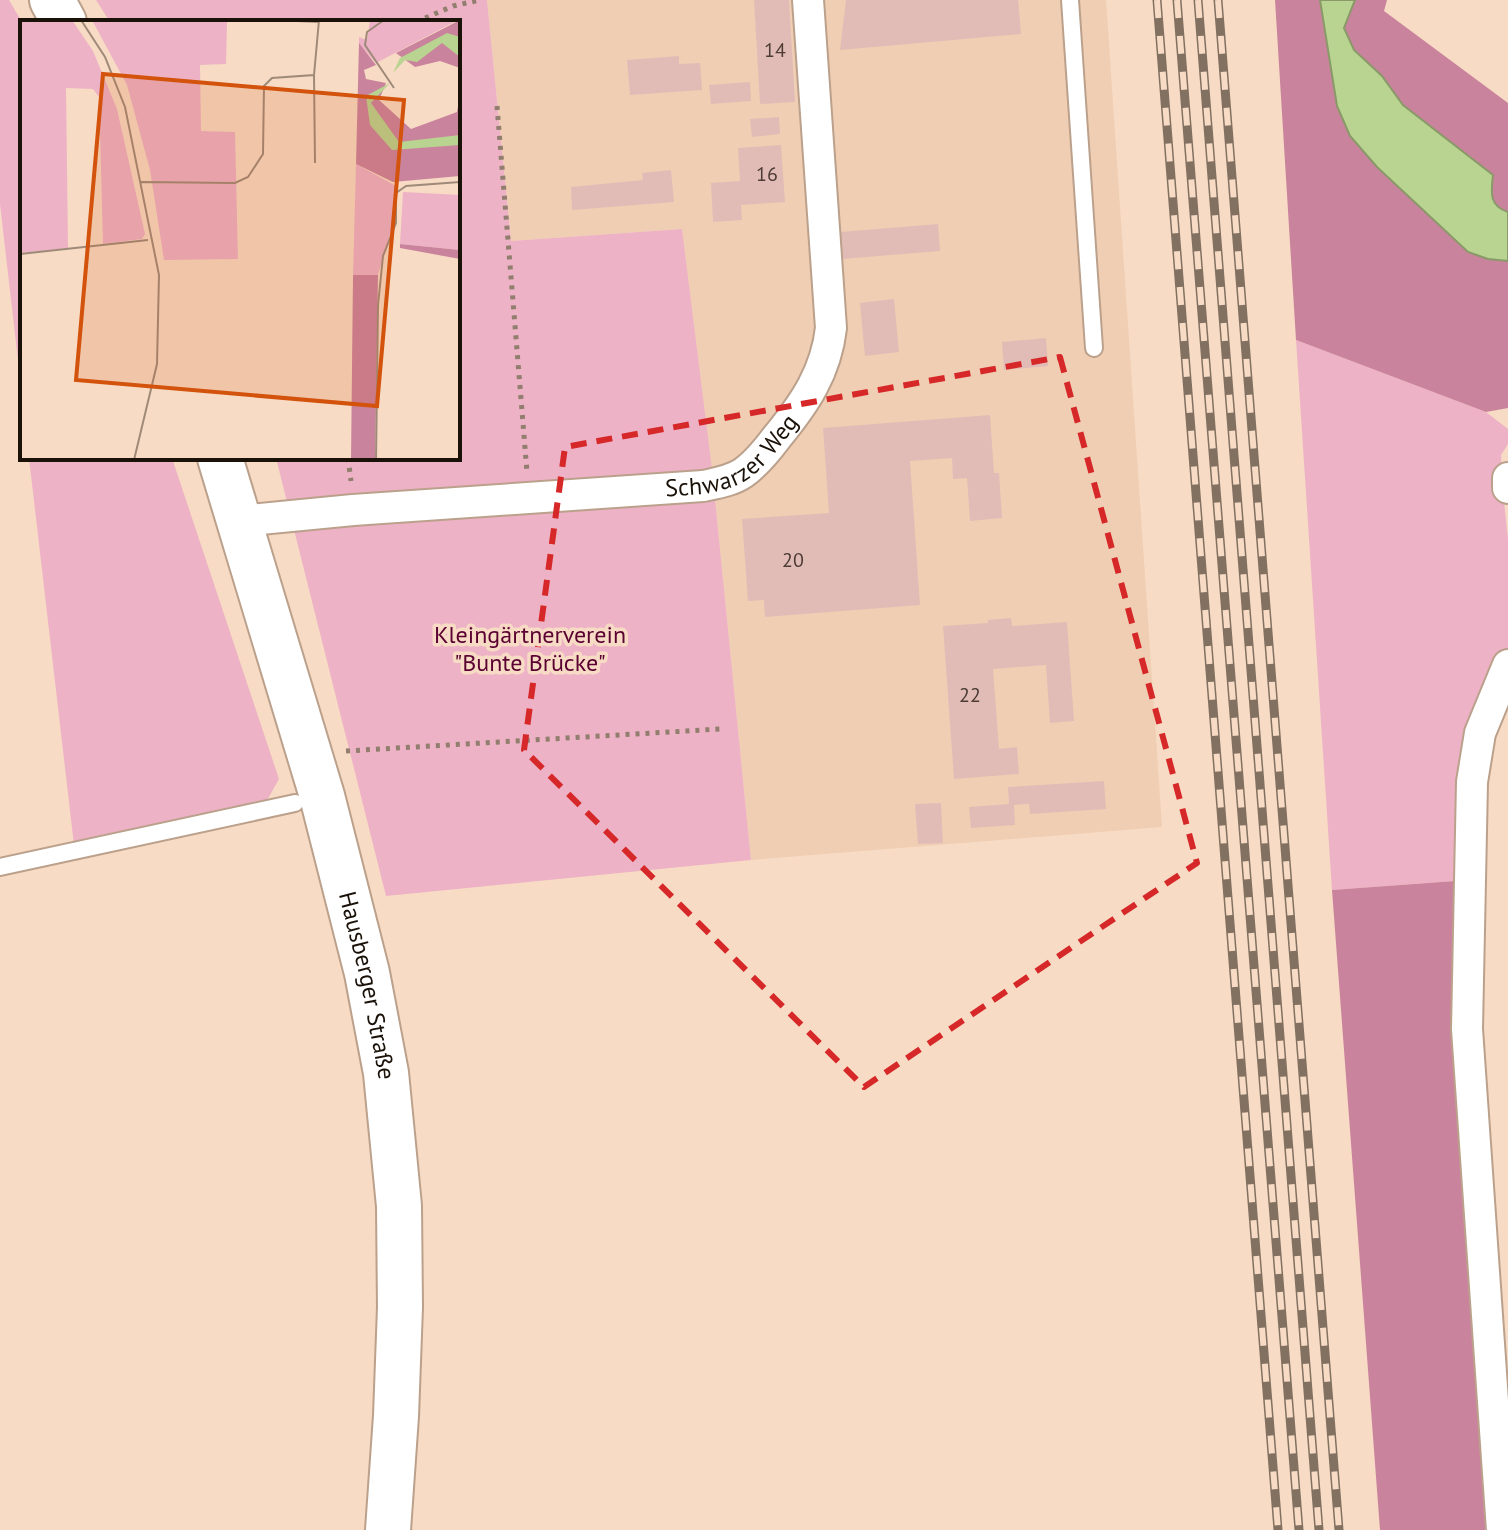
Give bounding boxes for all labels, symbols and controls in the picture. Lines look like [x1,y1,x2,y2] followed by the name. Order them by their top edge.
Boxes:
[20,20,460,460] inset map
[764,37,786,63] house number: 14
[756,161,778,187] house number: 16
[664,408,804,504] street label: Schwarzer Weg
[782,547,804,573] house number: 20
[434,619,626,678] park label: Kleingärtnerverein "Bunte Brücke"
[959,682,981,708] house number: 22
[332,888,403,1081] street label: Hausberger Straße

